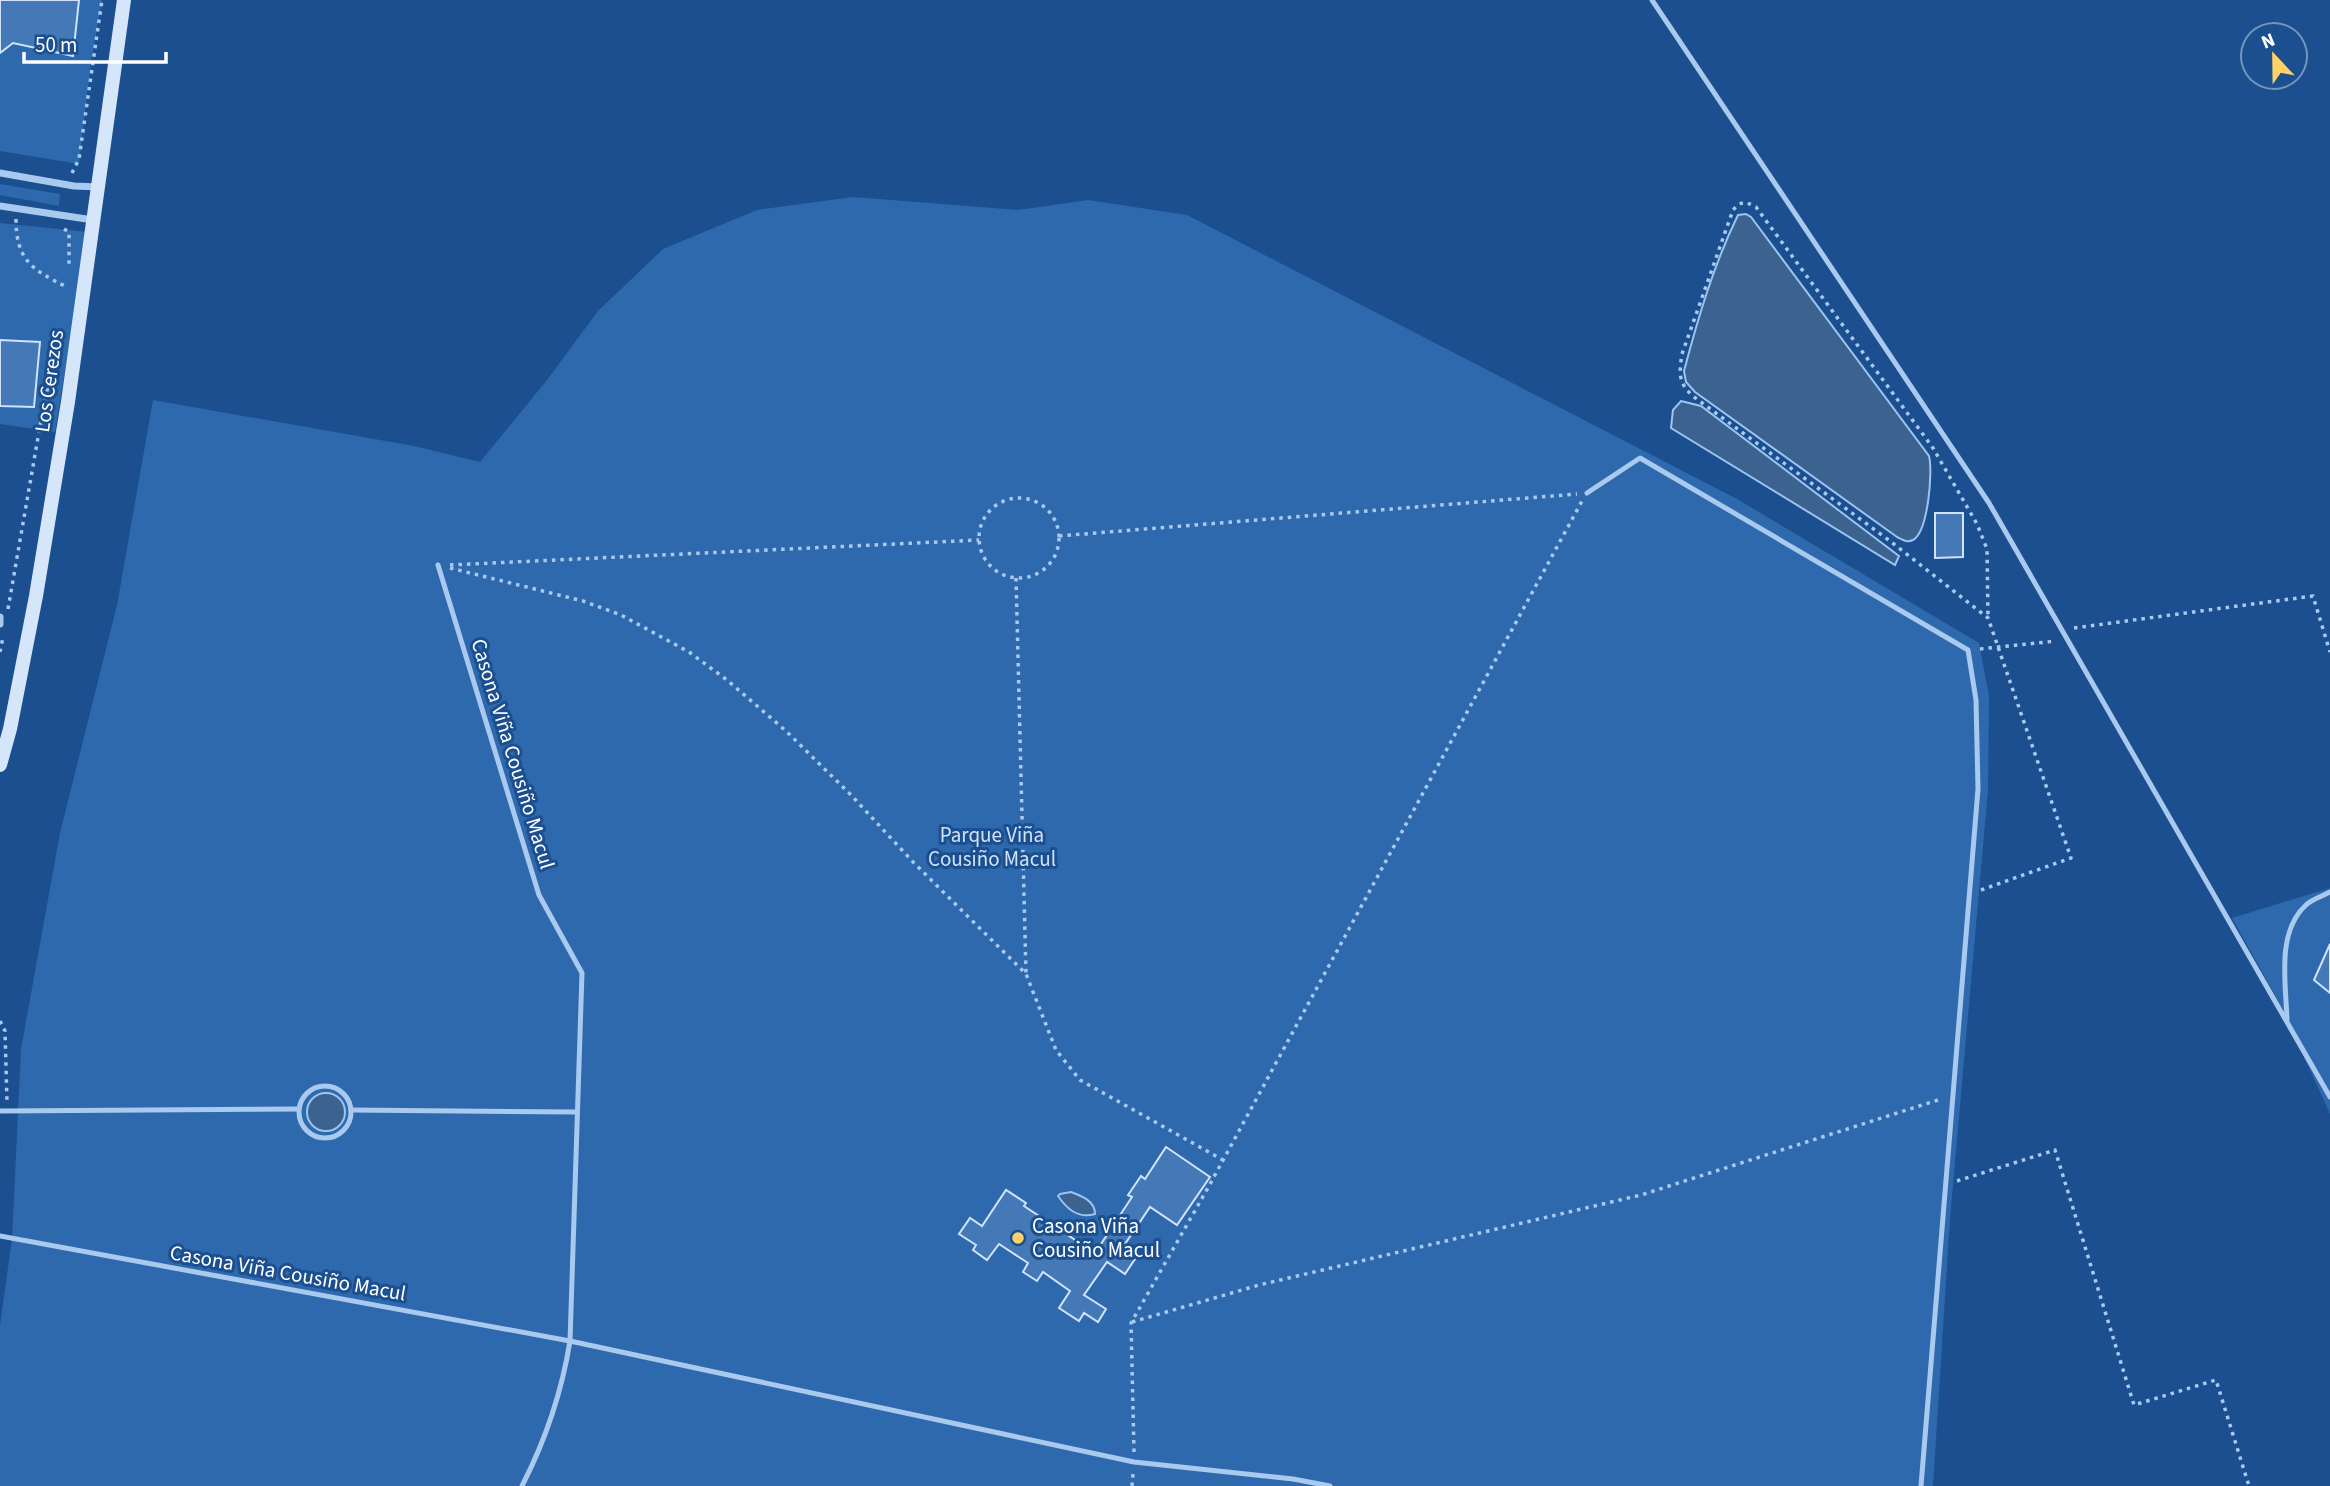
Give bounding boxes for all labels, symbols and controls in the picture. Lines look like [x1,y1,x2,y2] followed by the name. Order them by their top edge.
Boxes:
[24,21,166,65] scale bar
[2239,21,2309,91] north arrow
[2257,27,2279,57] text: N
[35,30,77,60] text: 50 m
[27,328,71,434] street label: Los Cerezos
[464,635,562,873] street label: Casona Viña Cousiño Macul
[928,820,1056,874] park label: Parque Viña Cousiño Macul
[1032,1211,1160,1265] place label: Casona Viña Cousiño Macul
[1010,1230,1026,1246] marker: Casona Viña Cousiño Macul
[168,1237,408,1309] street label: Casona Viña Cousiño Macul

